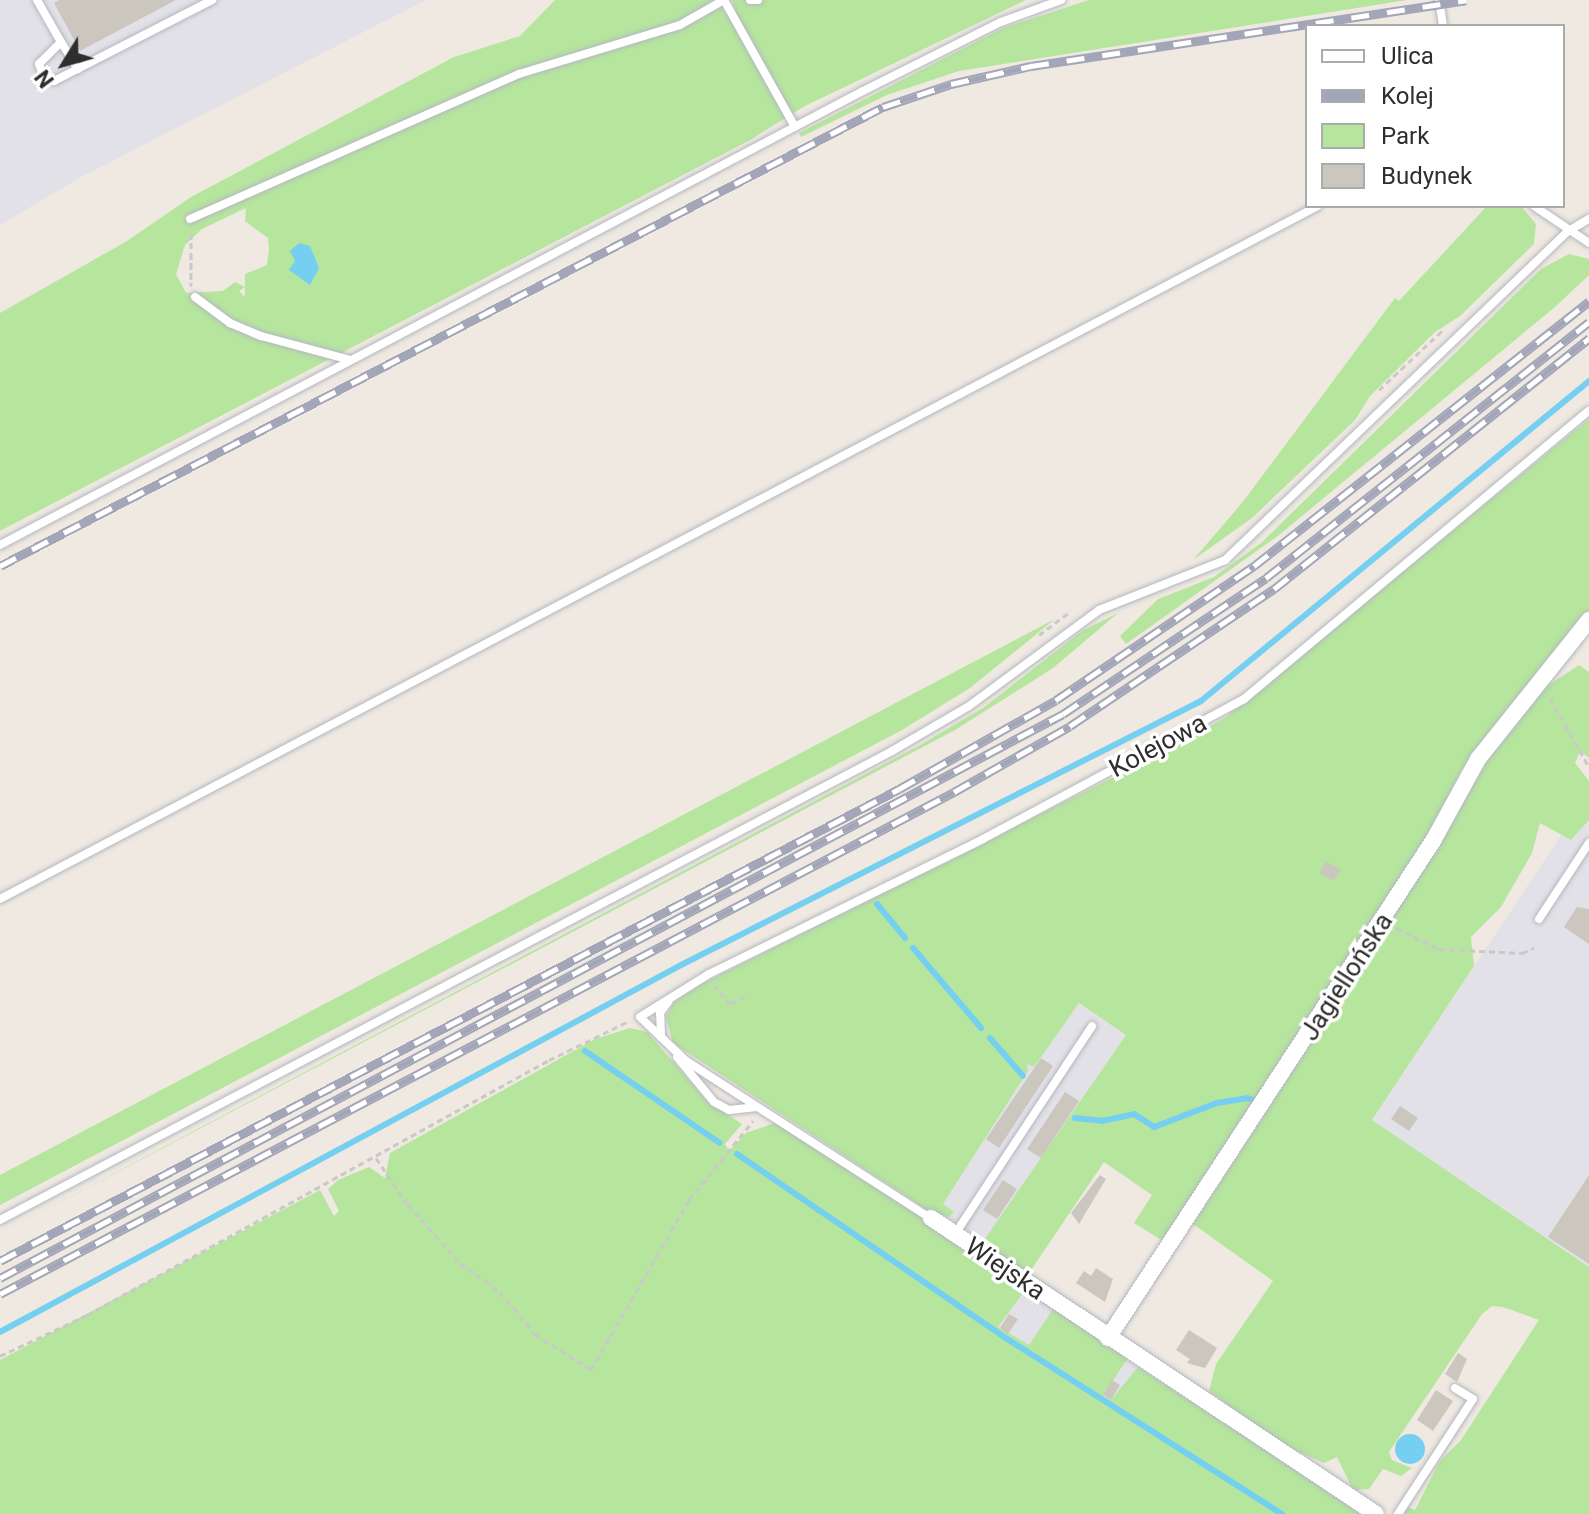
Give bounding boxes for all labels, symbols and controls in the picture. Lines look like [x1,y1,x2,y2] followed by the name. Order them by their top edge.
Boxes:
[24,24,104,104] north arrow
[1305,24,1565,208] legend
[1381,42,1434,70] text: Ulica
[30,65,59,92] text: N
[1381,82,1434,110] text: Kolej
[1381,122,1429,150] text: Park
[1381,162,1472,190] text: Budynek
[1104,707,1212,785] street label: Kolejowa
[1294,907,1400,1047] street label: Jagiellońska
[959,1231,1051,1307] street label: Wiejska

